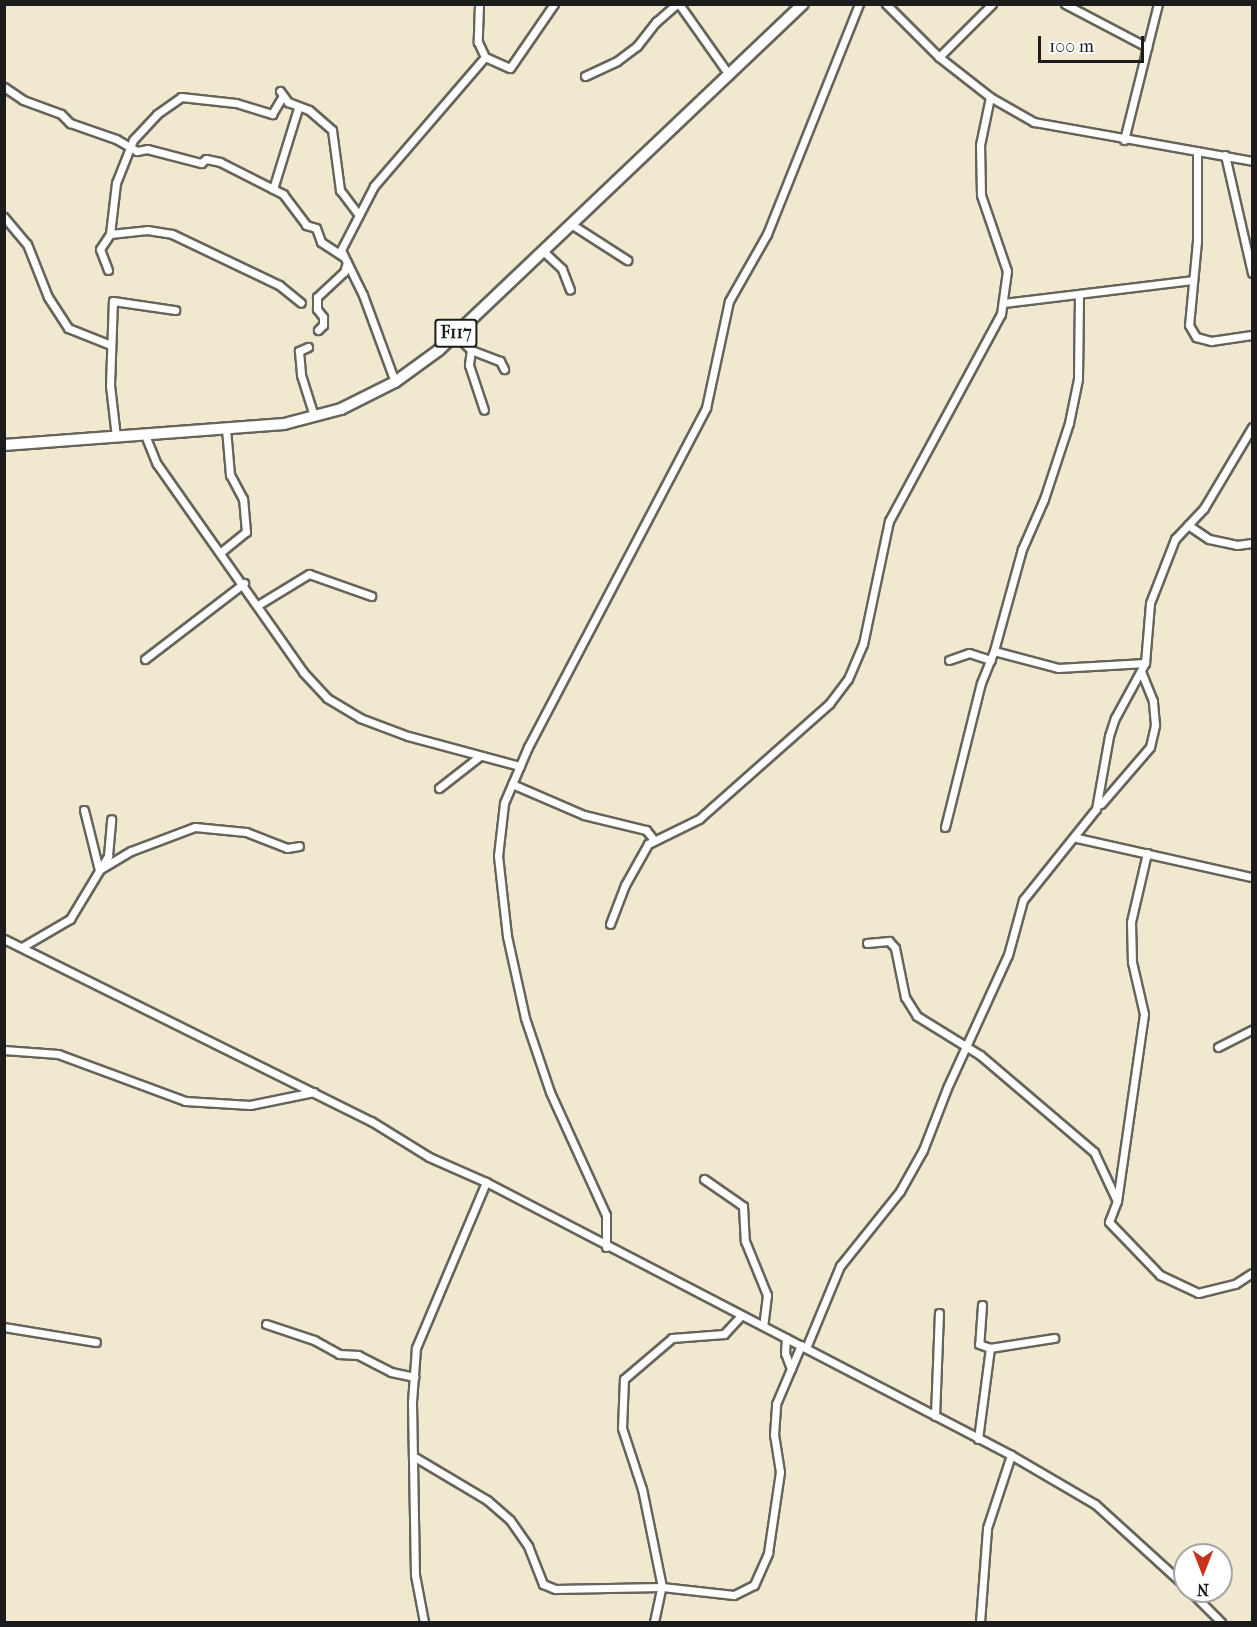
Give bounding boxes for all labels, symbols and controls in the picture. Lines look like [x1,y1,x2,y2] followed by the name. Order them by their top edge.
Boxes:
[1041,24,1148,62] scale bar
[1049,36,1094,57] text: 100 m
[434,318,478,348] road number: F117
[1173,1543,1233,1603] north arrow
[1197,1580,1209,1599] text: N

